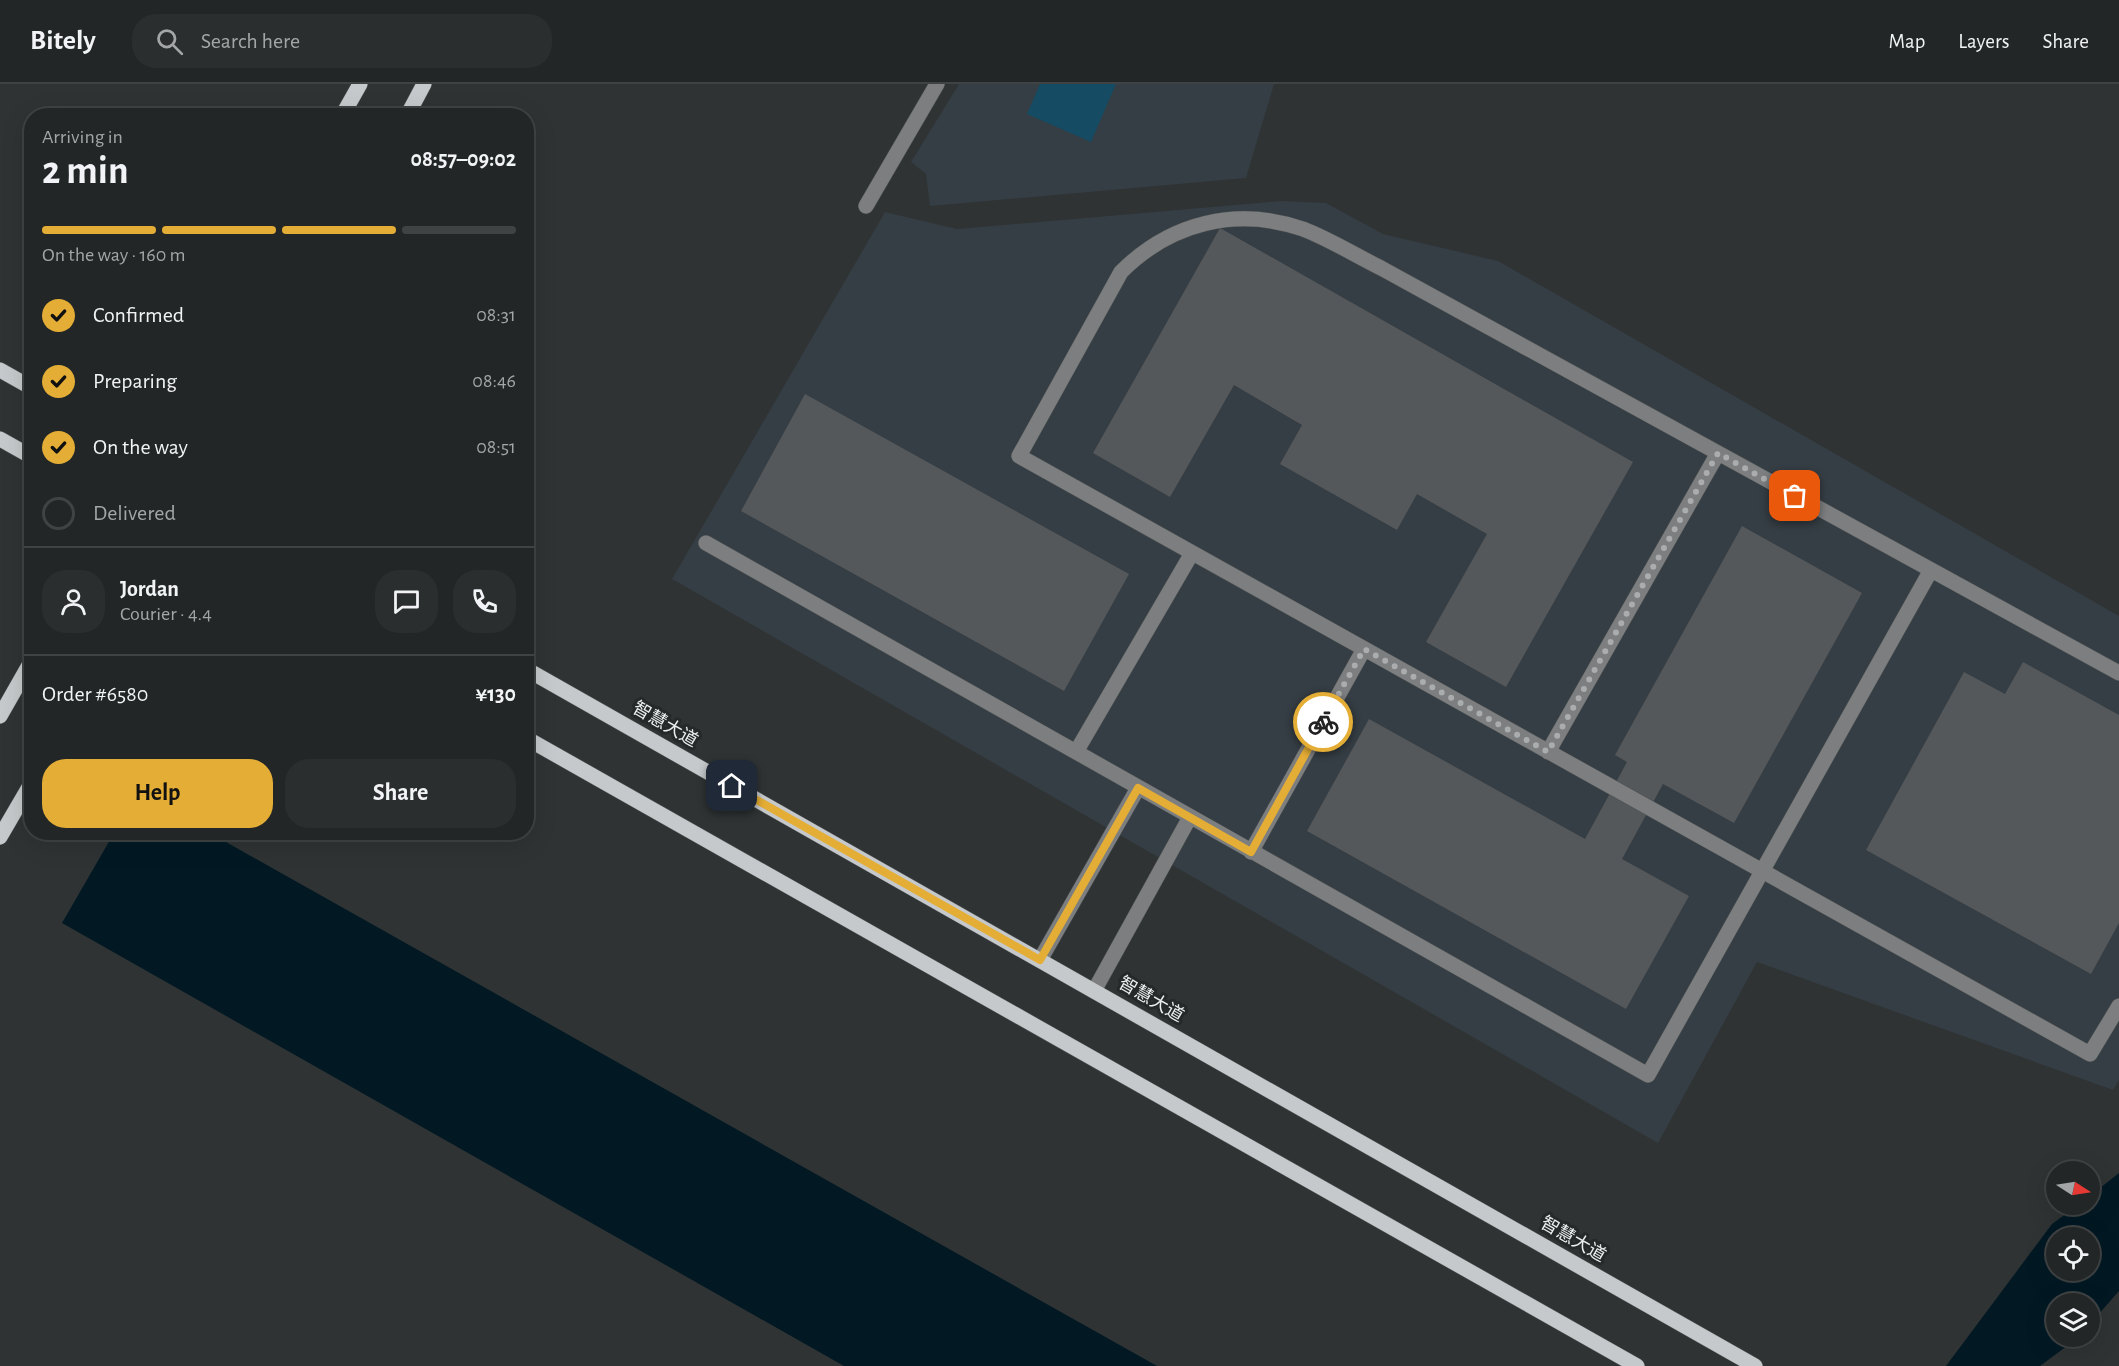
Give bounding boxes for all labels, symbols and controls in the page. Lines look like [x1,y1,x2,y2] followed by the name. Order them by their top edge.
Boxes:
[132,14,552,68] search box
[153,25,186,58] icon: search
[30,27,96,55] text: Bitely
[201,30,300,52] text: Search here
[1889,31,1925,52] text: Map
[1958,31,2009,52] text: Layers
[2042,31,2089,52] text: Share
[42,127,123,147] text: Arriving in
[411,148,516,170] text: 08:57–09:02
[42,152,129,191] text: 2 min
[42,245,186,265] text: On the way · 160 m
[42,299,75,332] icon: check
[93,304,184,326] text: Confirmed
[476,305,516,325] text: 08:31
[42,365,75,398] icon: check
[93,370,177,392] text: Preparing
[472,371,516,391] text: 08:46
[42,431,75,464] icon: check
[93,436,188,458] text: On the way
[476,437,516,457] text: 08:51
[1769,470,1820,521] pin
[1778,479,1811,512] icon: bag
[93,502,176,524] text: Delivered
[42,570,105,633] button: person
[375,570,438,633] button: chat
[453,570,516,633] button: phone
[120,578,179,600] text: Jordan
[120,604,212,624] text: Courier · 4.4
[42,683,148,705] text: Order #6580
[476,683,516,705] text: ¥130
[1293,692,1353,752] courier
[629,697,702,751] street label: 智慧大道
[1307,706,1340,739] icon: bike
[42,759,273,828] button: Help
[285,759,516,828] button: Share
[706,760,757,811] pin
[715,769,748,802] icon: home
[1115,972,1188,1026] street label: 智慧大道
[2046,1161,2100,1215] north arrow
[2046,1161,2100,1347] map controls
[1537,1212,1610,1266] street label: 智慧大道
[2046,1227,2100,1281] button: locate
[2046,1293,2100,1347] button: layers

